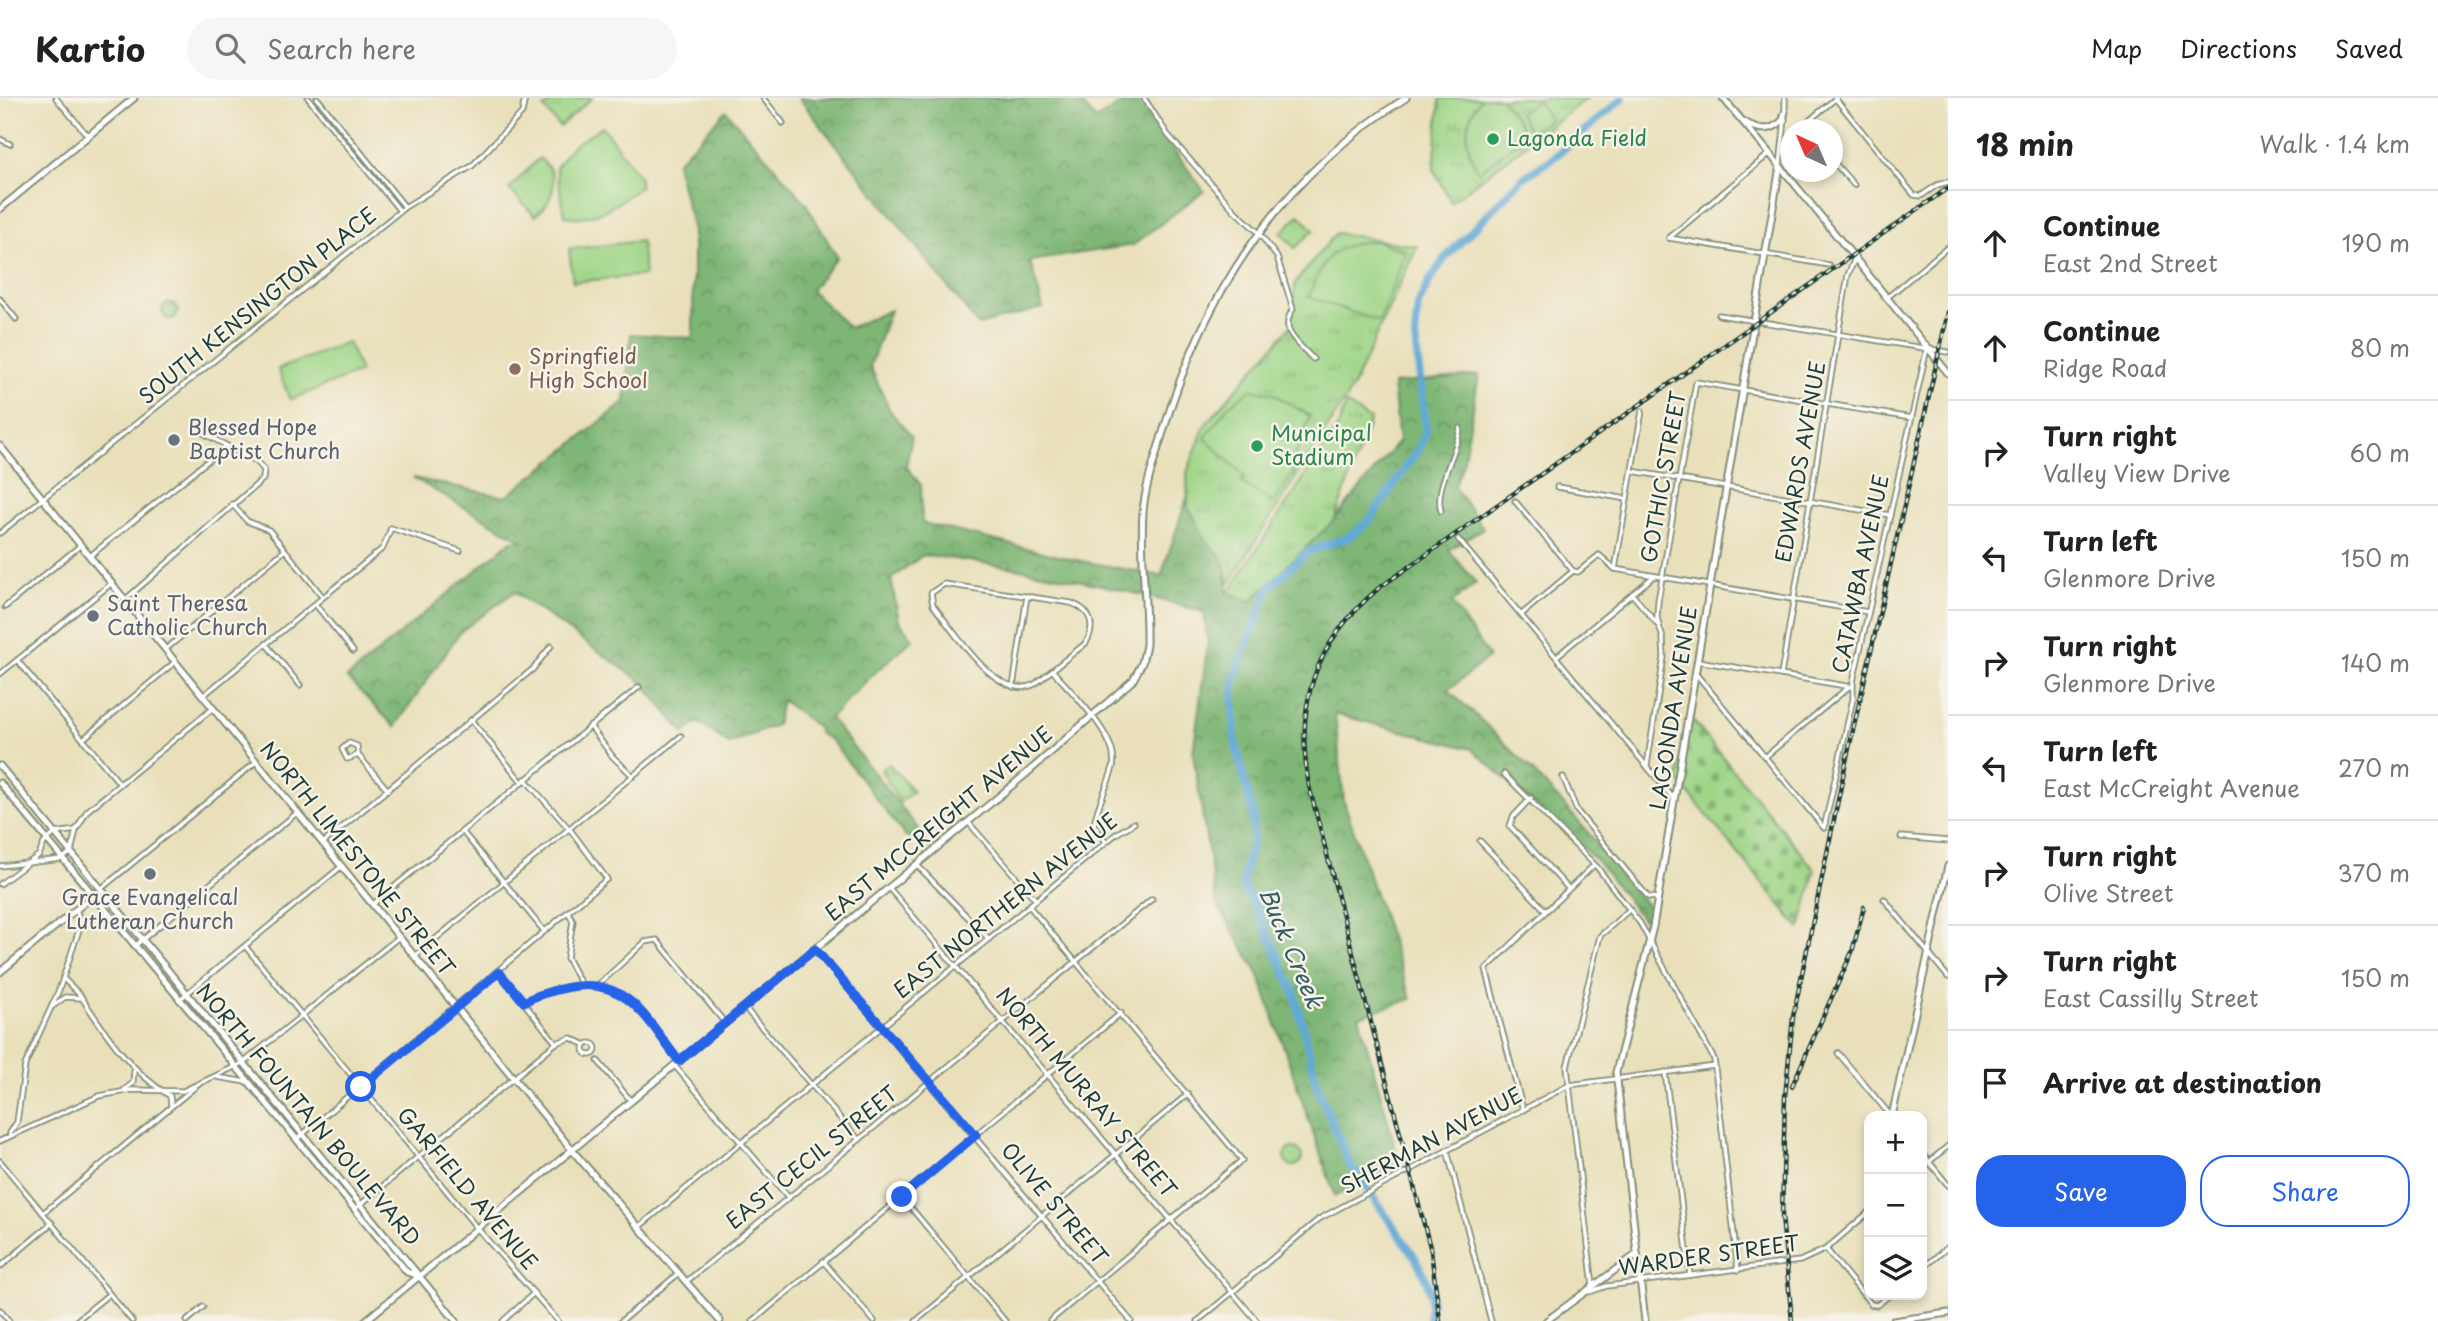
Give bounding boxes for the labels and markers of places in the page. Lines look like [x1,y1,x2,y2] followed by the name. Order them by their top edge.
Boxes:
[1507,121,1647,153] place label: Lagonda Field
[1485,131,1501,147] marker: Lagonda Field
[529,339,648,395] place label: Springfield High School
[507,361,523,377] marker: Springfield High School
[188,410,340,466] place label: Blessed Hope Baptist Church
[1271,416,1372,472] place label: Municipal Stadium
[166,432,182,448] marker: Blessed Hope Baptist Church
[1249,438,1265,454] marker: Municipal Stadium
[107,586,268,642] place label: Saint Theresa Catholic Church
[85,608,101,624] marker: Saint Theresa Catholic Church
[142,866,158,882] marker: Grace Evangelical Lutheran Church
[61,880,239,936] place label: Grace Evangelical Lutheran Church

